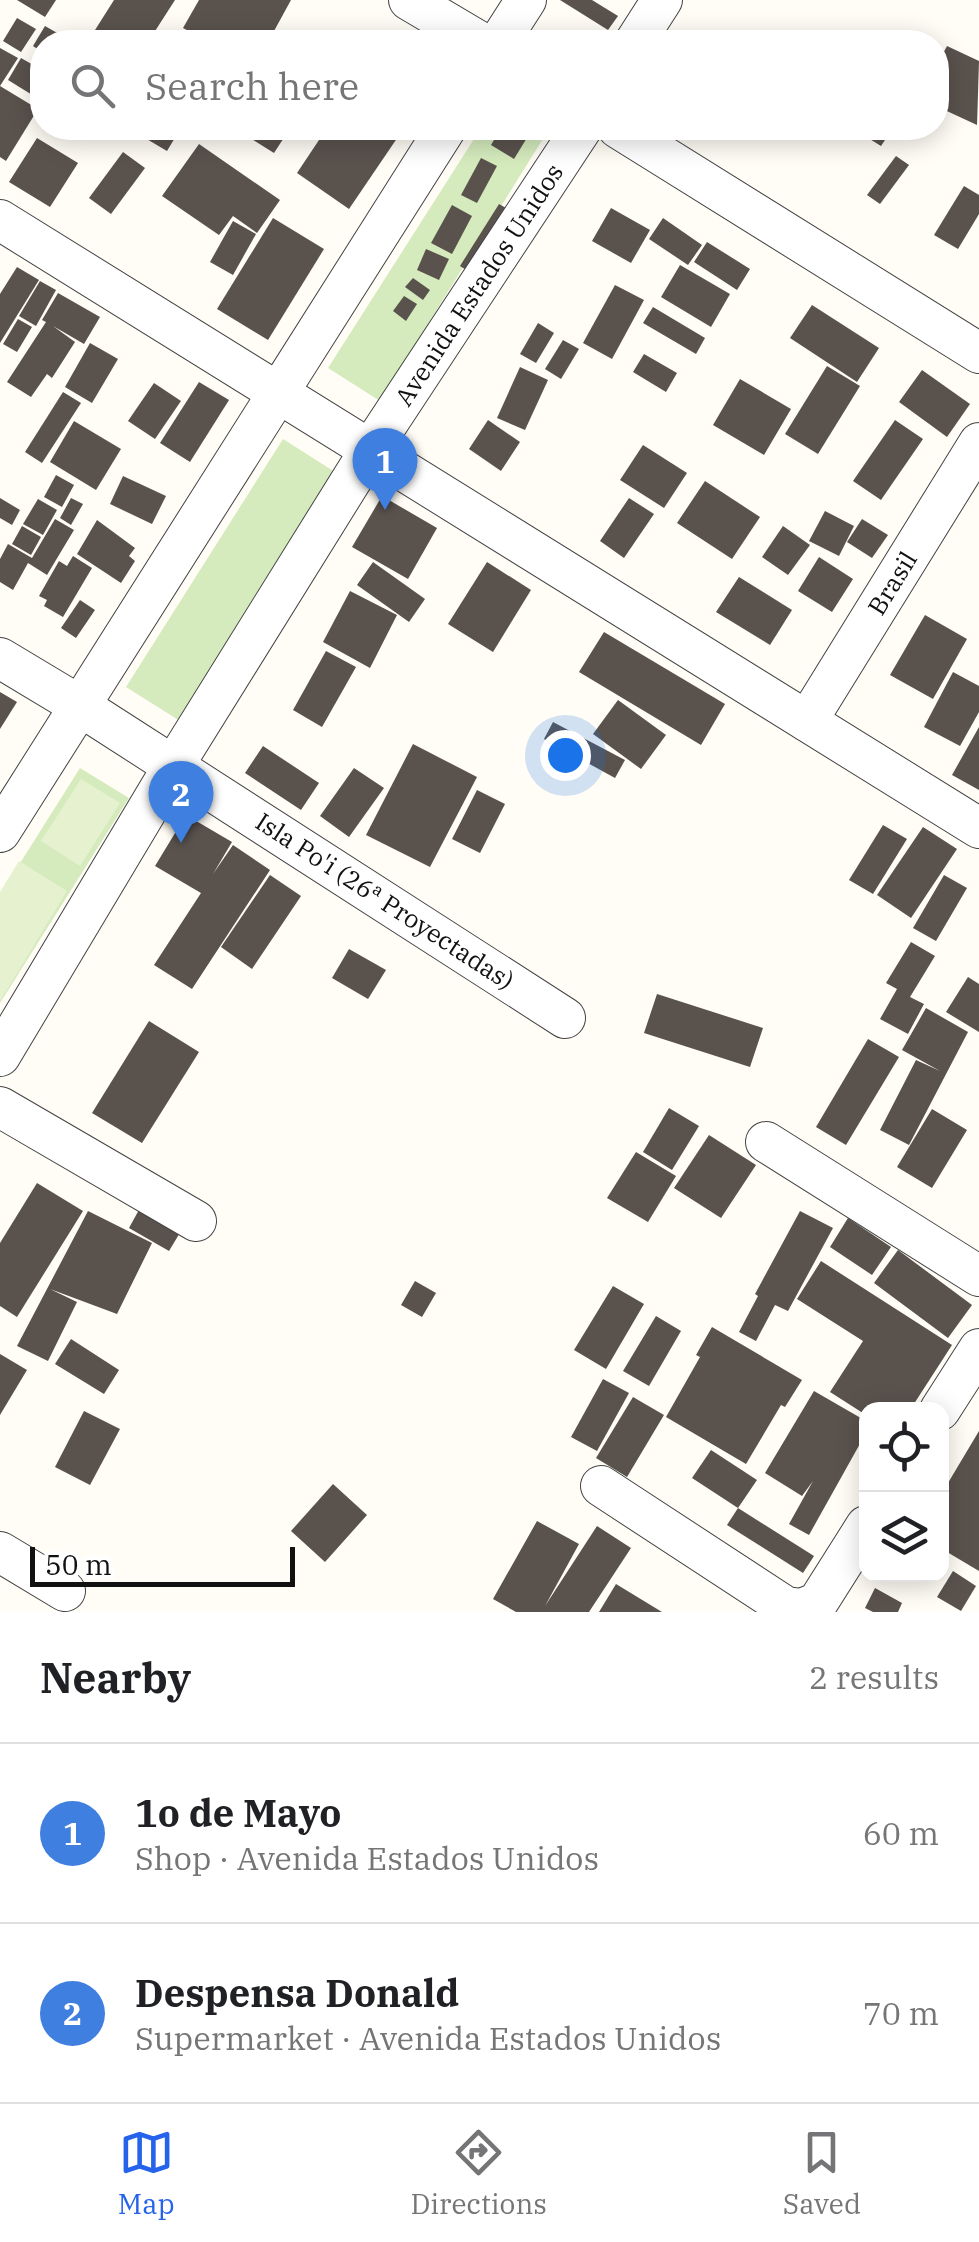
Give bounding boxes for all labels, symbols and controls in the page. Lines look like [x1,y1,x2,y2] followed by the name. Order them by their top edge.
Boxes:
[30,30,949,140] search box
[65,58,120,113] icon: search
[145,61,359,110] text: Search here
[387,157,570,412] street label: Avenida Estados Unidos
[352,428,418,510] pin: 1
[860,545,924,621] street label: Brasil
[540,730,591,781] your location
[148,760,214,843] pin: 2
[250,805,521,997] street label: Isla Po'i (26ª Proyectadas)
[859,1402,949,1582] map controls
[859,1402,949,1492] button: locate
[859,1492,949,1582] button: layers
[30,1542,295,1586] scale bar
[45,1546,112,1583] text: 50 m
[40,1650,191,1705] text: Nearby
[809,1656,939,1698] text: 2 results
[135,1788,341,1837] text: 1o de Mayo
[63,1812,82,1854] text: 1
[863,1812,939,1854] text: 60 m
[135,1837,599,1879] text: Shop · Avenida Estados Unidos
[135,1968,459,2017] text: Despensa Donald
[63,1992,82,2034] text: 2
[863,1992,939,2034] text: 70 m
[135,2017,721,2059] text: Supermarket · Avenida Estados Unidos
[118,2125,175,2222] tab: Map
[410,2125,547,2222] tab: Directions
[783,2125,861,2222] tab: Saved

